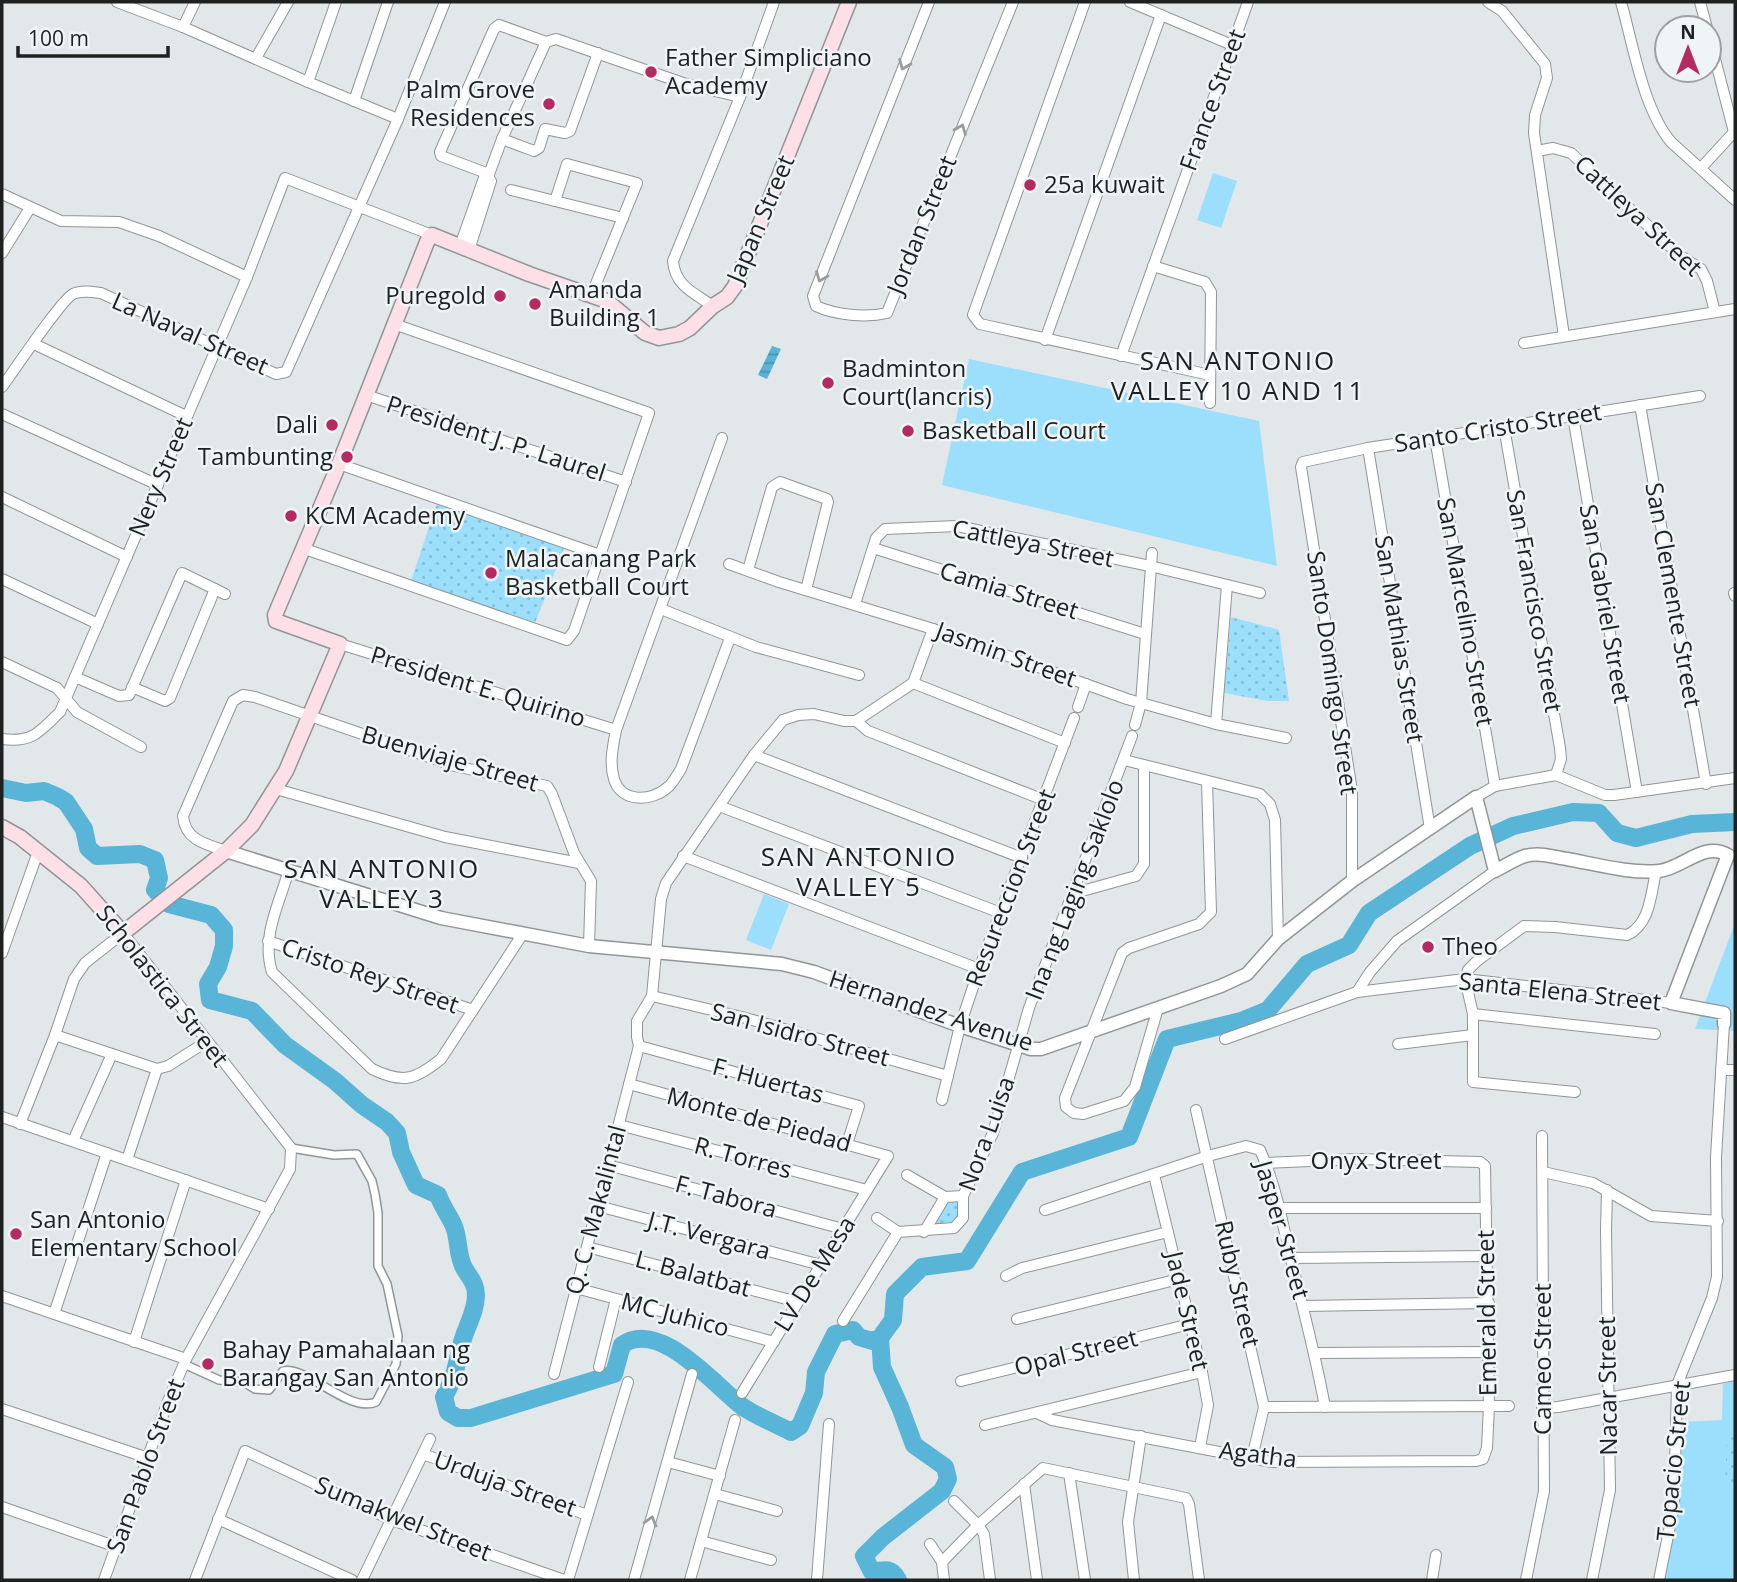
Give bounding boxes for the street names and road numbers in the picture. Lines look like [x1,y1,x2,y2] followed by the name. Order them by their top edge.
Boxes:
[1171,24,1252,175] street label: France Street
[1568,147,1710,283] street label: Cattleya Street
[717,149,801,289] street label: Japan Street
[877,150,963,300] street label: Jordan Street
[107,283,274,382] street label: La Naval Street
[383,387,610,489] street label: President J. P. Laurel
[1392,394,1604,459] street label: Santo Cristo Street
[120,412,200,541] street label: Nery Street
[1638,480,1711,710] street label: San Clemente Street
[1500,487,1571,715] street label: San Francisco Street
[1430,495,1503,729] street label: San Marcelino Street
[1573,502,1640,706] street label: San Gabriel Street
[950,511,1117,574] street label: Cattleya Street
[1368,533,1433,745] street label: San Mathias Street
[1300,549,1367,797] street label: Santo Domingo Street
[936,553,1083,626] street label: Camia Street
[930,612,1081,694] street label: Jasmin Street
[367,637,590,734] street label: President E. Quirino
[358,717,543,799] street label: Buenviaje Street
[1016,774,1131,1005] street label: Ina ng Laging Saklolo
[957,784,1062,991] street label: Resureccion Street
[89,897,237,1073] street label: Scholastica Street
[278,929,463,1020] street label: Cristo Rey Street
[825,961,1038,1058] street label: Hernandez Avenue
[1457,963,1663,1018] street label: Santa Elena Street
[707,994,893,1073] street label: San Isidro Street
[709,1049,828,1110] street label: F. Huertas
[950,1071,1022,1195] street label: Nora Luisa
[663,1078,855,1159] street label: Monte de Piedad
[556,1121,633,1298] street label: Q. C. Makalintal
[691,1128,796,1185] street label: R. Torres
[1310,1143,1442,1176] street label: Onyx Street
[1247,1155,1319,1303] street label: Jasper Street
[672,1166,781,1225] street label: F. Tabora
[643,1202,774,1267] street label: J.T. Vergara
[765,1209,862,1337] street label: LV De Mesa
[1208,1217,1269,1350] street label: Ruby Street
[1468,1230,1503,1396] street label: Emerald Street
[632,1241,755,1304] street label: L. Balatbat
[1158,1246,1218,1373] street label: Jade Street
[618,1283,733,1344] street label: MC Juhico
[1525,1283,1558,1435] street label: Cameo Street
[1589,1316,1624,1456] street label: Nacar Street
[1011,1320,1141,1383] street label: Opal Street
[98,1374,192,1557] street label: San Pablo Street
[1648,1379,1697,1543] street label: Topacio Street
[1217,1432,1299,1475] street label: Agatha
[430,1442,581,1524] street label: Urduja Street
[310,1467,497,1568] street label: Sumakwel Street

